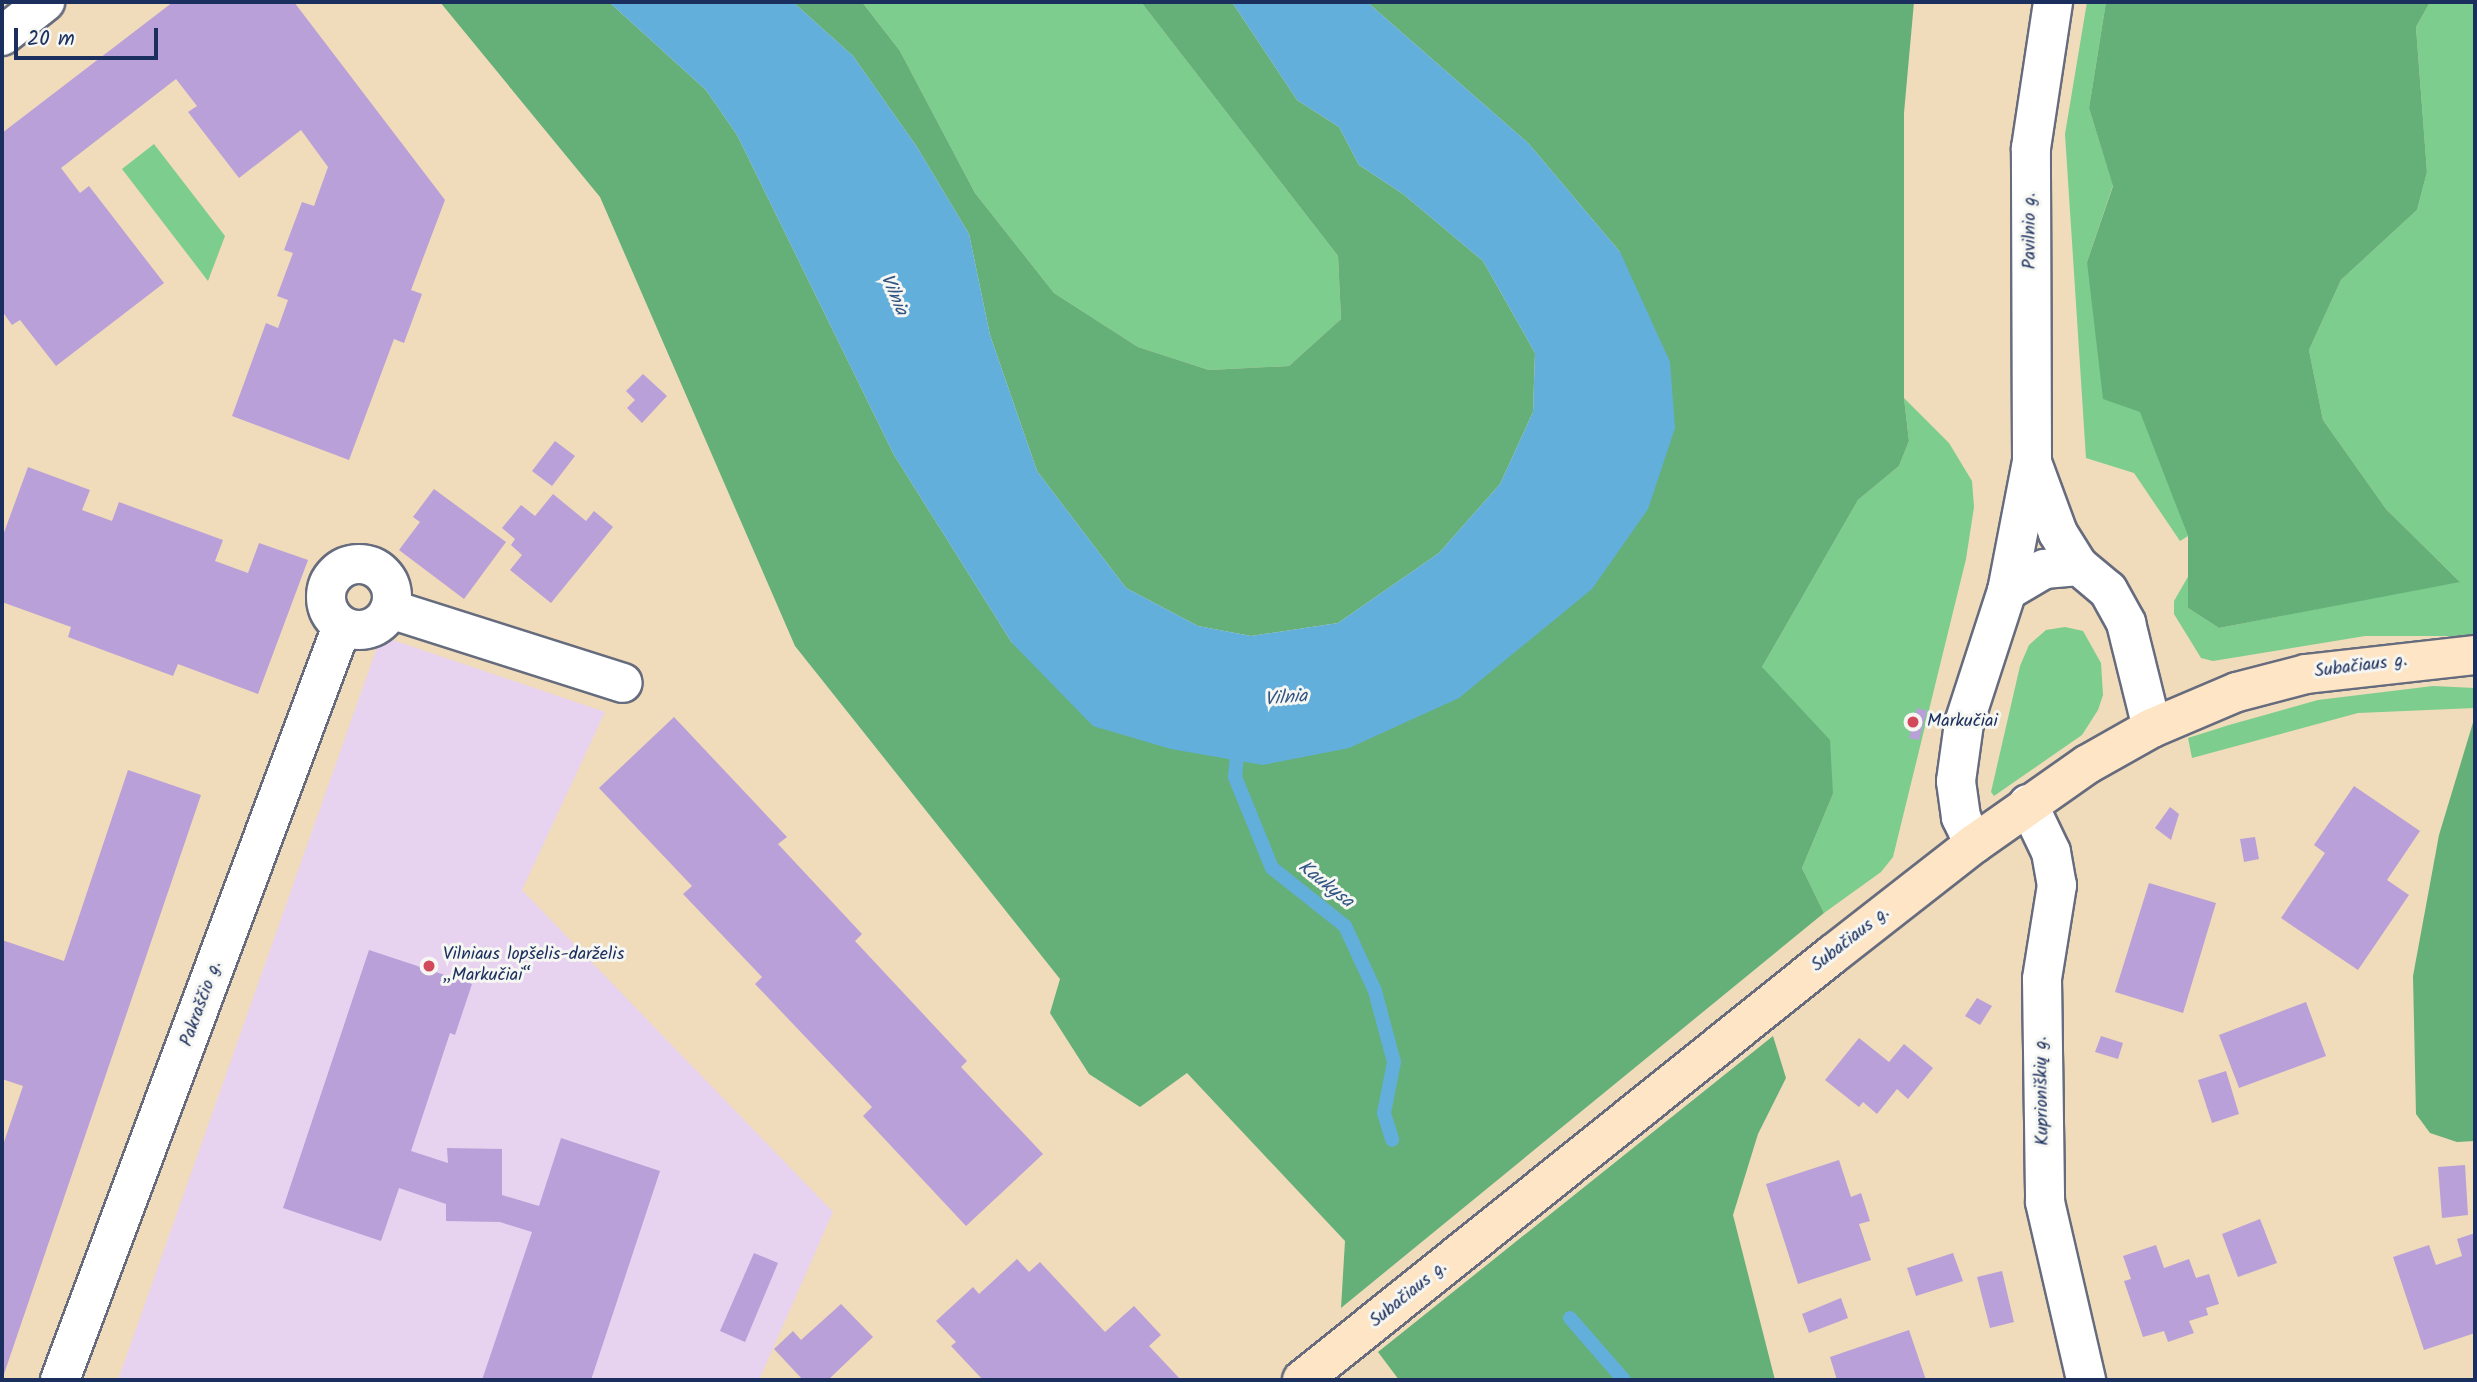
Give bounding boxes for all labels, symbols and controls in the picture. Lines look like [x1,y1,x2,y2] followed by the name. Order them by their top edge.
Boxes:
[18,14,161,58] scale bar
[27,23,75,56] text: 20 m
[2020,193,2042,269] street label: Pavilnio g.
[874,271,912,319] water label: Vilnia
[2313,651,2409,683] street label: Subačiaus g.
[1264,686,1308,712] water label: Vilnia
[1927,711,1998,733] place label: Markučiai
[1905,714,1921,730] marker: Markučiai
[1293,856,1357,914] water label: Kaukysa
[1808,903,1894,977] street label: Subačiaus g.
[443,945,624,988] place label: Vilniaus lopšelis-darželis „Markučiai“
[177,958,227,1050] street label: Pakraščio g.
[421,958,437,974] marker: Vilniaus lopšelis-darželis „Markučiai“
[2031,1036,2055,1146] street label: Kuprioniškių g.
[1366,1257,1452,1333] street label: Subačiaus g.

